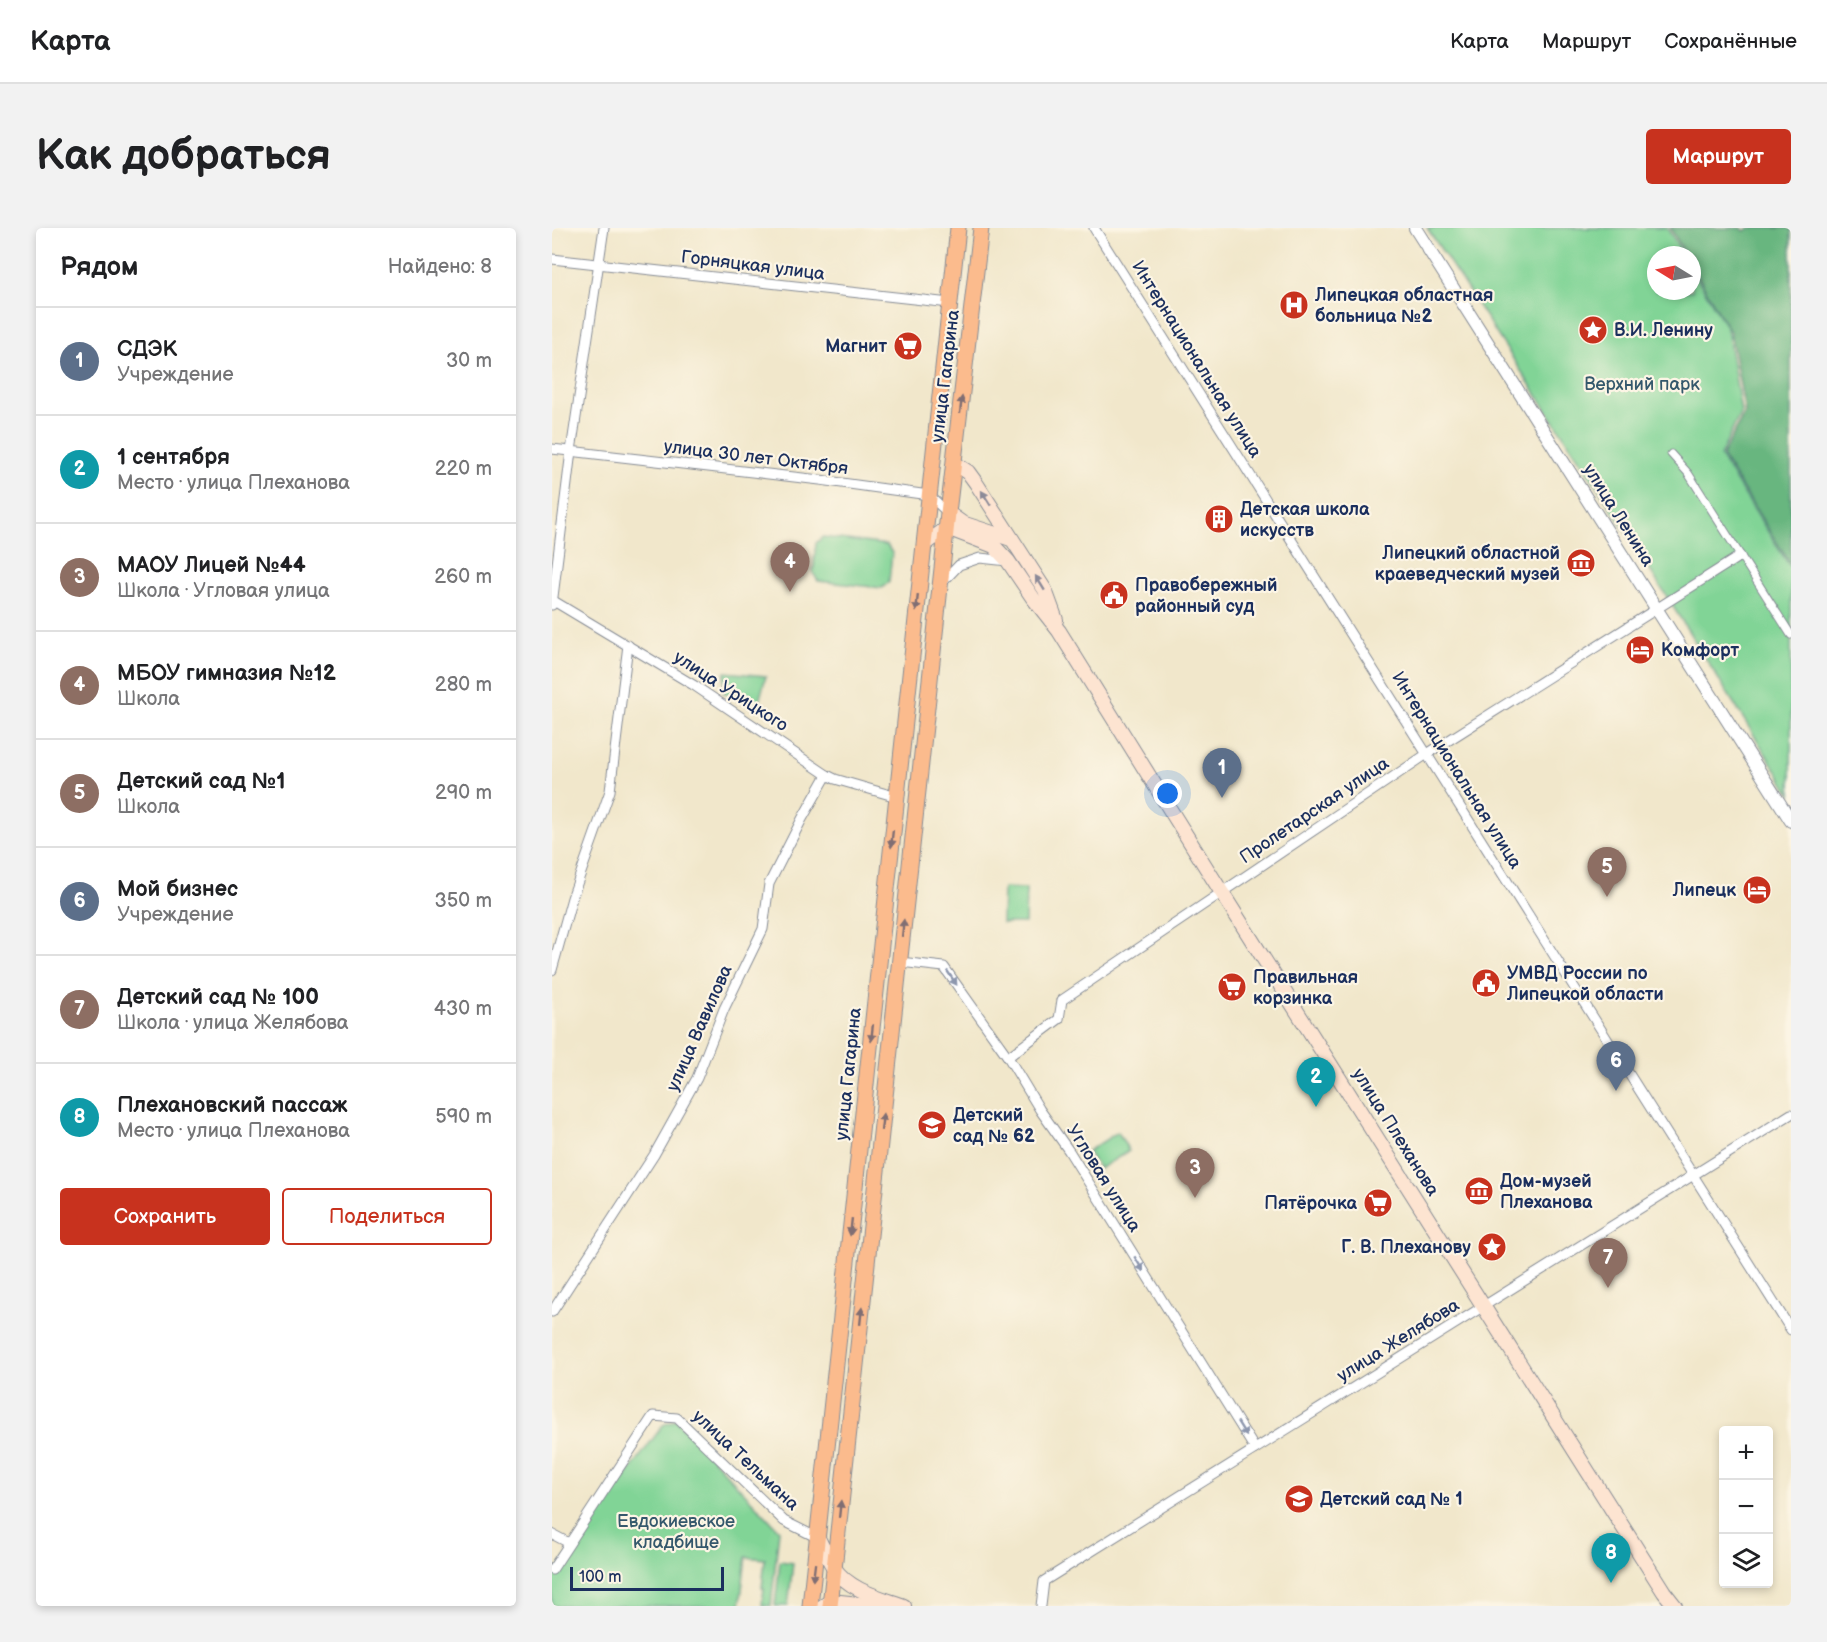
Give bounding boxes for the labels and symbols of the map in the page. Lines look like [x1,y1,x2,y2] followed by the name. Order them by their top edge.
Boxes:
[680,246,826,285] street label: Горняцкая улица
[1647,246,1701,300] north arrow
[1127,257,1266,462] street label: Интернациональная улица
[1314,285,1493,327] place label: Липецкая областная больница №2
[1278,289,1310,321] hospital icon: Липецкая областная больница №2
[927,308,964,444] street label: улица Гагарина
[1577,314,1609,346] place icon: В.И. Ленину
[1614,320,1713,341] place label: В.И. Ленину
[892,330,924,362] supermarket icon: Магнит
[825,336,887,357] place label: Магнит
[1584,374,1700,395] park label: Верхний парк
[956,396,966,415] one-way arrow
[663,436,849,479] street label: улица 30 лет Октября
[1579,460,1659,571] street label: улица Ленина
[980,490,991,506] one-way arrow
[1240,499,1370,541] place label: Детская школа искусств
[1203,503,1235,535] building icon: Детская школа искусств
[770,542,810,592] pin: 4
[1375,543,1560,585] place label: Липецкий областной краеведческий музей
[1565,547,1597,579] museum icon: Липецкий областной краеведческий музей
[1034,575,1046,591] one-way arrow
[1135,575,1277,617] place label: Правобережный районный суд
[1098,579,1130,611] public building icon: Правобережный районный суд
[913,594,922,613] one-way arrow
[1624,634,1656,666] hotel icon: Комфорт
[1661,640,1739,661] place label: Комфорт
[670,647,792,736] street label: улица Урицкого
[1387,668,1526,873] street label: Интернациональная улица
[1202,748,1242,798] pin: 1
[1236,752,1393,868] street label: Пролетарская улица
[1153,779,1182,808] your location
[887,829,897,848] one-way arrow
[1588,848,1626,897] pin: 5
[1741,874,1773,906] hotel icon: Липецк
[1672,880,1736,901] place label: Липецк
[899,918,908,937] one-way arrow
[662,962,737,1095] street label: улица Вавилова
[1506,963,1664,1005] place label: УМВД России по Липецкой области
[1253,967,1358,1009] place label: Правильная корзинка
[1470,967,1502,999] public building icon: УМВД России по Липецкой области
[946,970,957,986] one-way arrow
[1216,971,1248,1003] supermarket icon: Правильная корзинка
[831,1006,866,1142] street label: улица Гагарина
[867,1023,877,1042] one-way arrow
[1596,1042,1636,1091] pin: 6
[1296,1058,1335,1107] pin: 2
[1348,1065,1444,1200] street label: улица Плеханова
[953,1105,1035,1147] place label: Детский сад № 62
[916,1109,948,1141] school or university icon: Детский сад № 62
[878,1112,887,1131] one-way arrow
[1062,1120,1145,1236] street label: Угловая улица
[1176,1148,1214,1198] pin: 3
[1500,1171,1593,1213] place label: Дом-музей Плеханова
[1463,1175,1495,1207] museum icon: Дом-музей Плеханова
[1362,1187,1394,1219] supermarket icon: Пятёрочка
[1264,1193,1358,1214] place label: Пятёрочка
[846,1217,856,1236] one-way arrow
[1476,1231,1508,1263] place icon: Г. В. Плеханову
[1341,1237,1471,1258] place label: Г. В. Плеханову
[1588,1238,1628,1288] pin: 7
[1133,1256,1144,1272] one-way arrow
[1333,1294,1463,1386] street label: улица Желябова
[856,1306,866,1325] one-way arrow
[688,1406,803,1515] street label: улица Тельмана
[1237,1421,1248,1437] one-way arrow
[1283,1483,1315,1515] school or university icon: Детский сад № 1
[1320,1489,1463,1510] place label: Детский сад № 1
[835,1500,845,1519] one-way arrow
[617,1511,735,1553] park label: Евдокиевское кладбище
[1592,1534,1630,1583] pin: 8
[809,1563,819,1582] one-way arrow
[570,1564,724,1592] scale bar

